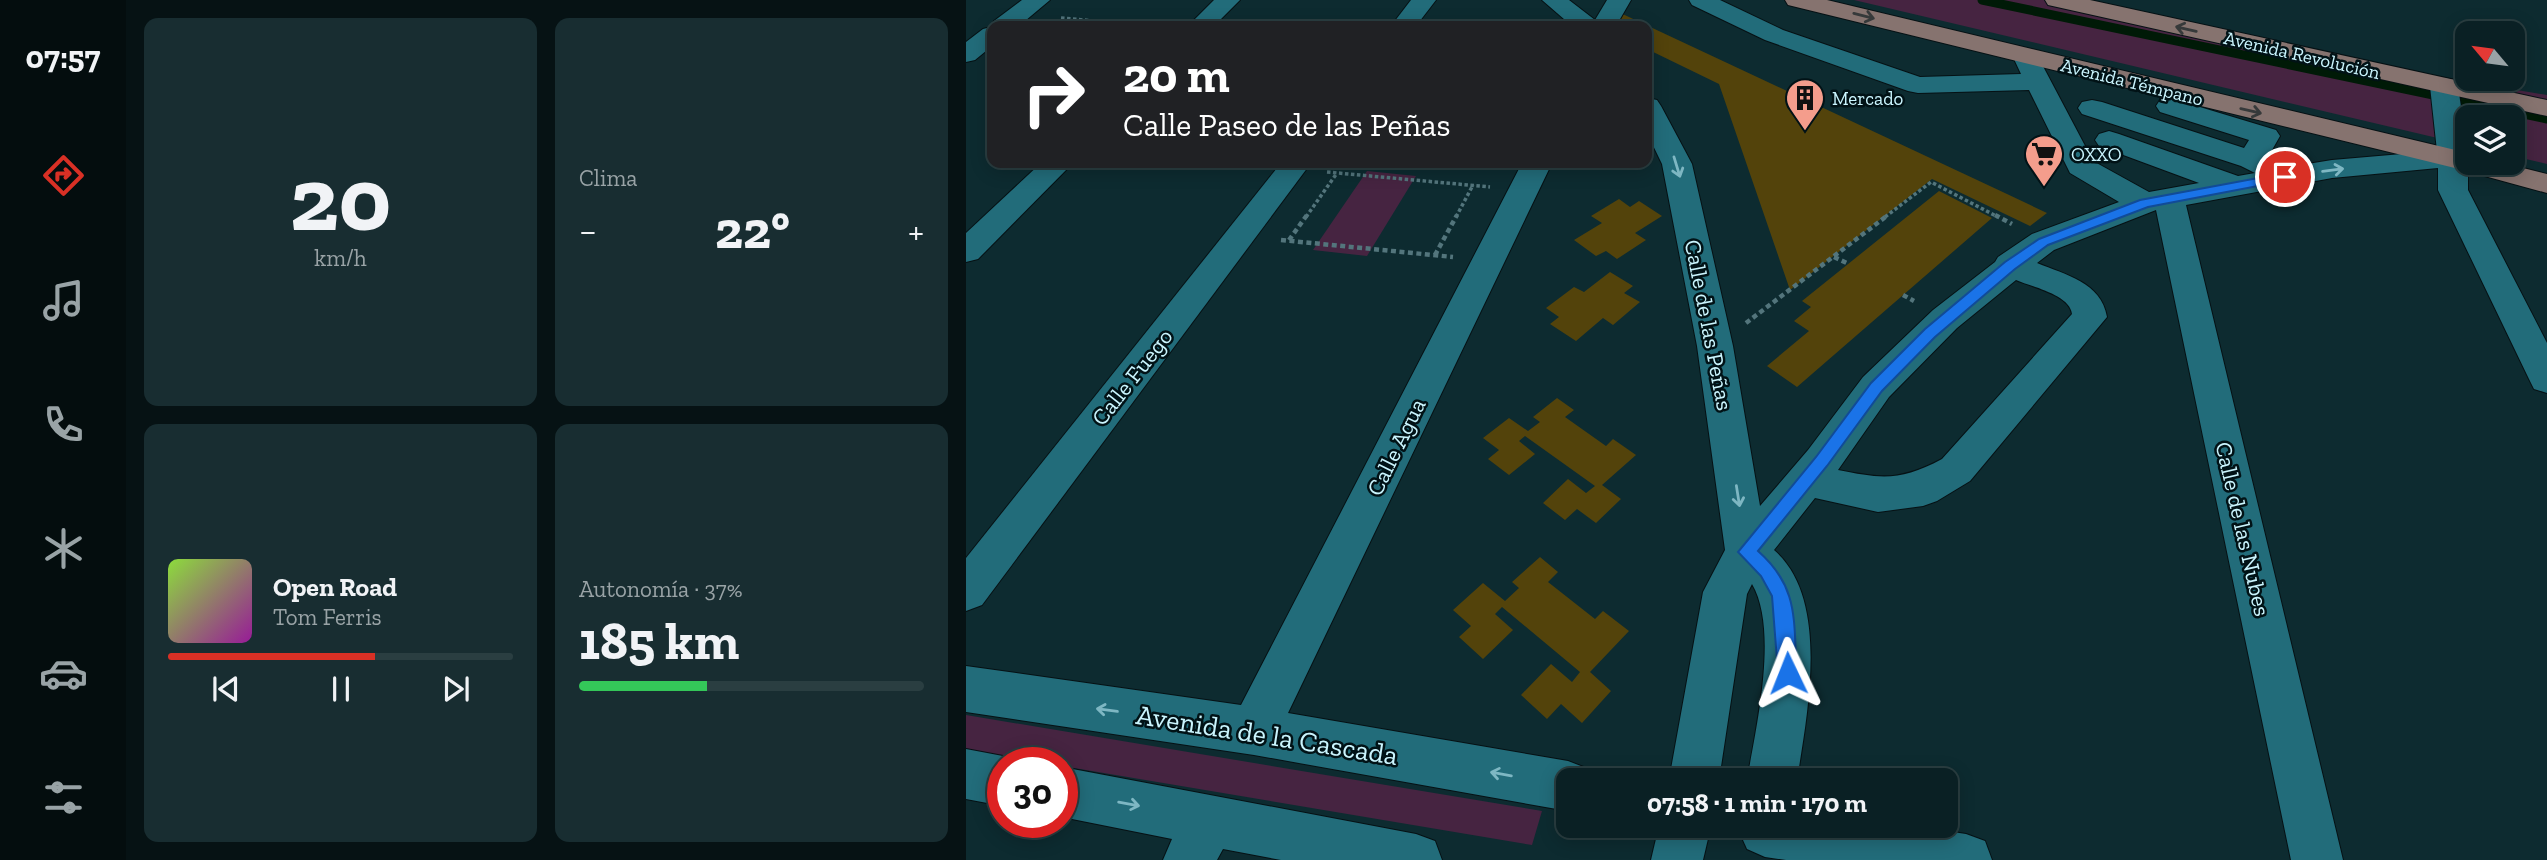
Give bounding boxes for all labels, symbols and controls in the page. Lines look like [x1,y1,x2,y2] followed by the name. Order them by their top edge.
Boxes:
[1852,10,1874,23] one-way arrow
[2175,21,2198,35] one-way arrow
[2455,21,2525,91] north arrow
[2455,21,2525,175] map controls
[2222,26,2382,84] street label: Avenida Revolución
[26,38,100,76] text: 07:57
[1123,46,1230,105] text: 20 m
[1008,49,1099,140] icon: right
[2059,53,2206,111] street label: Avenida Témpano
[1784,77,1826,132] building icon: Mercado
[1832,87,1904,110] place label: Mercado
[2239,104,2262,118] one-way arrow
[2455,105,2525,175] button: layers
[1123,106,1450,144] text: Calle Paseo de las Peñas
[2023,133,2065,188] supermarket icon: OXXO
[2071,143,2122,166] place label: OXXO
[290,144,391,253] text: 20
[2255,147,2315,207] pin
[39,151,88,200] icon: directions
[1671,156,1684,178] one-way arrow
[2266,158,2304,196] icon: arrive
[2321,163,2344,176] one-way arrow
[579,164,637,192] text: Clima
[715,199,790,261] text: 22°
[579,208,597,254] text: −
[908,208,924,254] text: +
[1679,237,1739,413] street label: Calle de las Peñas
[314,244,367,272] text: km/h
[39,276,88,325] icon: music
[1086,323,1178,431] street label: Calle Fuego
[1360,394,1432,500] street label: Calle Agua
[39,400,88,449] icon: phone
[2209,439,2277,619] street label: Calle de las Nubes
[1732,484,1745,506] one-way arrow
[39,524,88,573] icon: climate
[273,571,397,603] text: Open Road
[579,575,742,603] text: Autonomía · 37%
[273,603,382,631] text: Tom Ferris
[579,610,739,672] text: 185 km
[1751,636,1825,710] position arrow
[39,649,88,698] icon: car
[207,670,245,708] icon: previous
[322,670,360,708] icon: pause
[437,670,475,708] icon: next
[1134,698,1401,772] street label: Avenida de la Cascada
[1096,703,1119,716] one-way arrow
[987,747,1078,838] speed limit sign: 30
[1490,767,1513,780] one-way arrow
[39,773,88,822] icon: filters
[1647,787,1867,819] text: 07:58 · 1 min · 170 m
[1117,798,1140,811] one-way arrow

